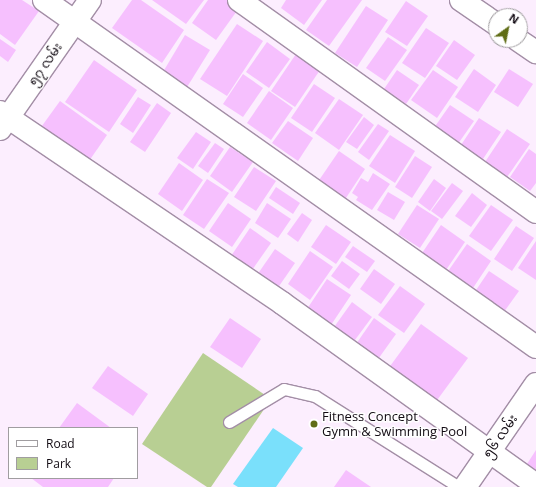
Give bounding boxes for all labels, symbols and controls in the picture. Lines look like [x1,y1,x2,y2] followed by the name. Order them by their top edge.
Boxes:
[488,8,528,48] north arrow
[506,10,522,27] text: N
[25,40,65,88] street label: ၅၇ လမ်း
[322,409,467,440] place label: Fitness Concept Gymn & Swimming Pool
[479,411,521,461] street label: ၅၆ လမ်း
[309,419,319,429] marker: Fitness Concept Gymn & Swimming Pool
[8,427,138,479] legend
[46,435,75,452] text: Road
[46,455,71,472] text: Park

